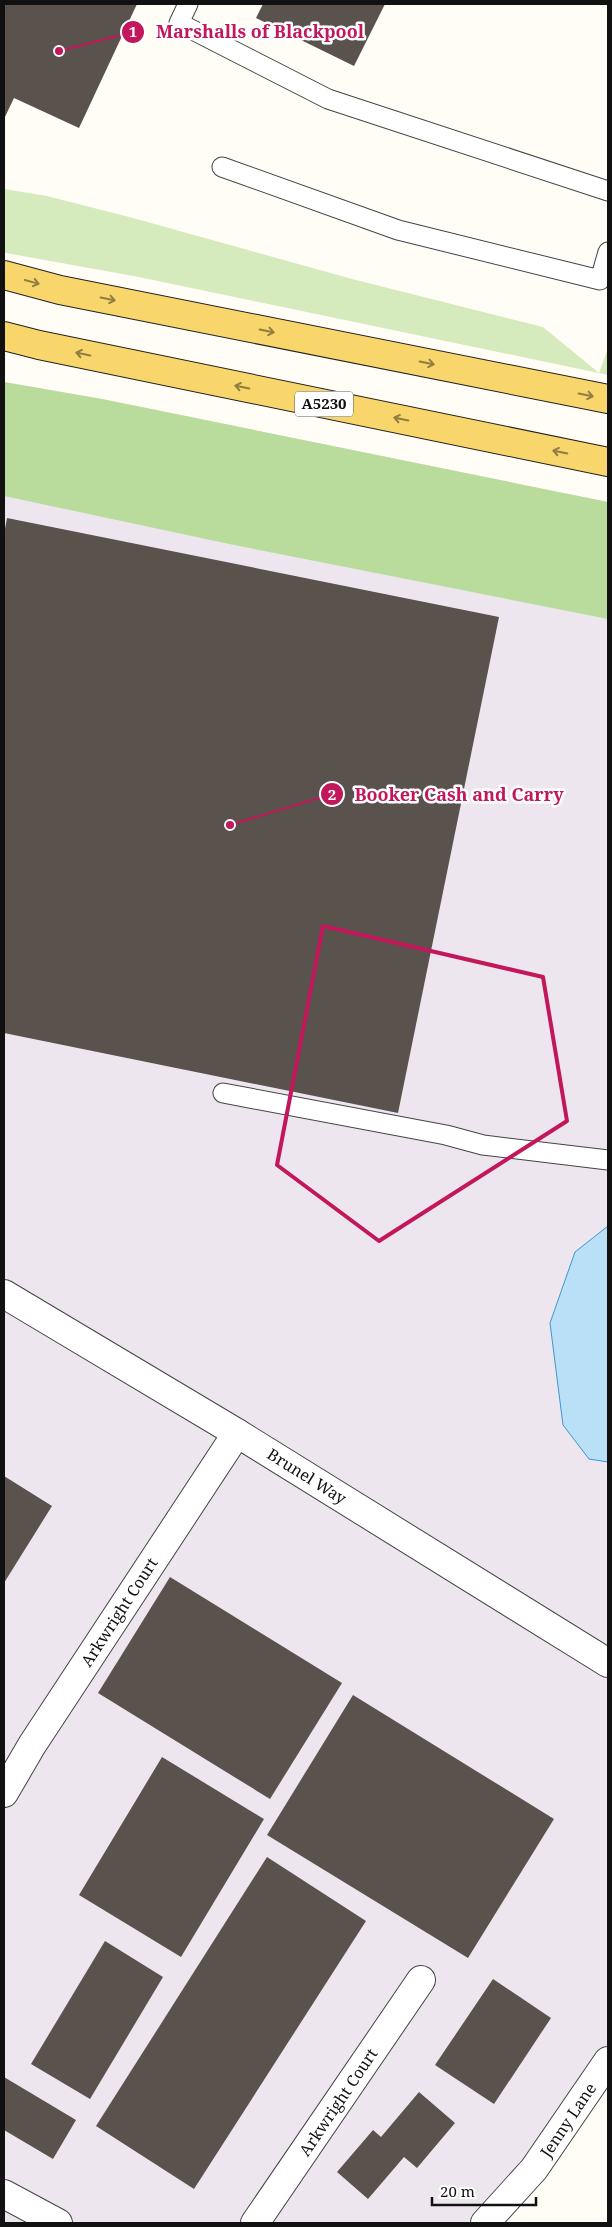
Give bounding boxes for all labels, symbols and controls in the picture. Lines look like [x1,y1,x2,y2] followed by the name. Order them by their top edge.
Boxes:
[121,15,374,48] callout: Marshalls of Blackpool
[156,19,365,43] text: Marshalls of Blackpool
[129,21,137,41] text: 1
[23,278,39,287] one-way arrow
[99,295,115,304] one-way arrow
[259,327,275,336] one-way arrow
[75,349,91,358] one-way arrow
[418,359,434,368] one-way arrow
[235,382,251,391] one-way arrow
[577,390,593,400] one-way arrow
[295,392,353,416] road number: A5230
[394,414,410,424] one-way arrow
[553,447,569,456] one-way arrow
[320,778,574,811] callout: Booker Cash and Carry
[354,782,564,806] text: Booker Cash and Carry
[328,784,336,804] text: 2
[263,1443,352,1510] street label: Brunel Way
[76,1553,163,1671] street label: Arkwright Court
[294,2043,382,2160] street label: Arkwright Court
[534,2078,601,2162] street label: Jenny Lane
[432,2174,536,2206] scale bar
[440,2181,475,2201] text: 20 m

